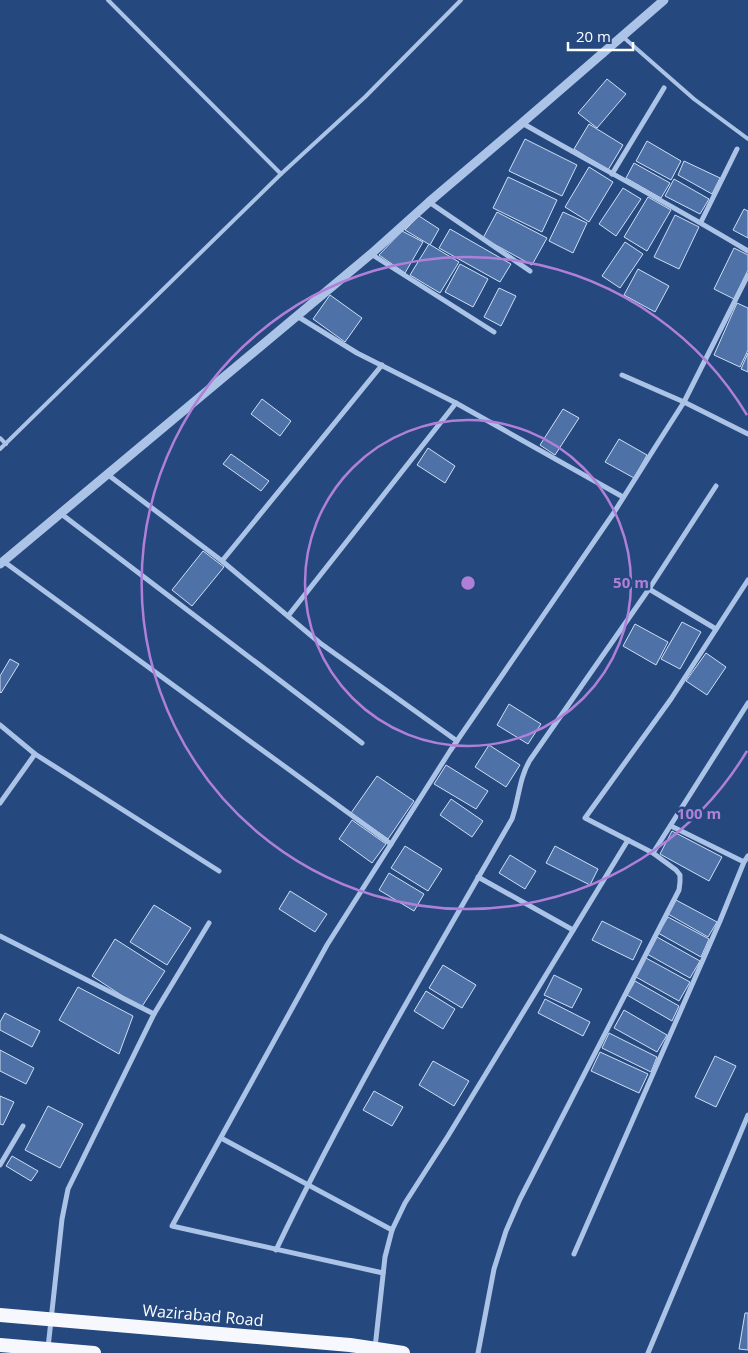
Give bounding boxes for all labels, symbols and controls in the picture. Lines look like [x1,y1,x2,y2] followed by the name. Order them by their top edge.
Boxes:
[568,20,633,52] scale bar
[576,26,611,46] text: 20 m
[613,572,649,592] text: 50 m
[459,574,477,592] centre of rings
[677,803,721,823] text: 100 m
[142,1299,264,1331] street label: Wazirabad Road

